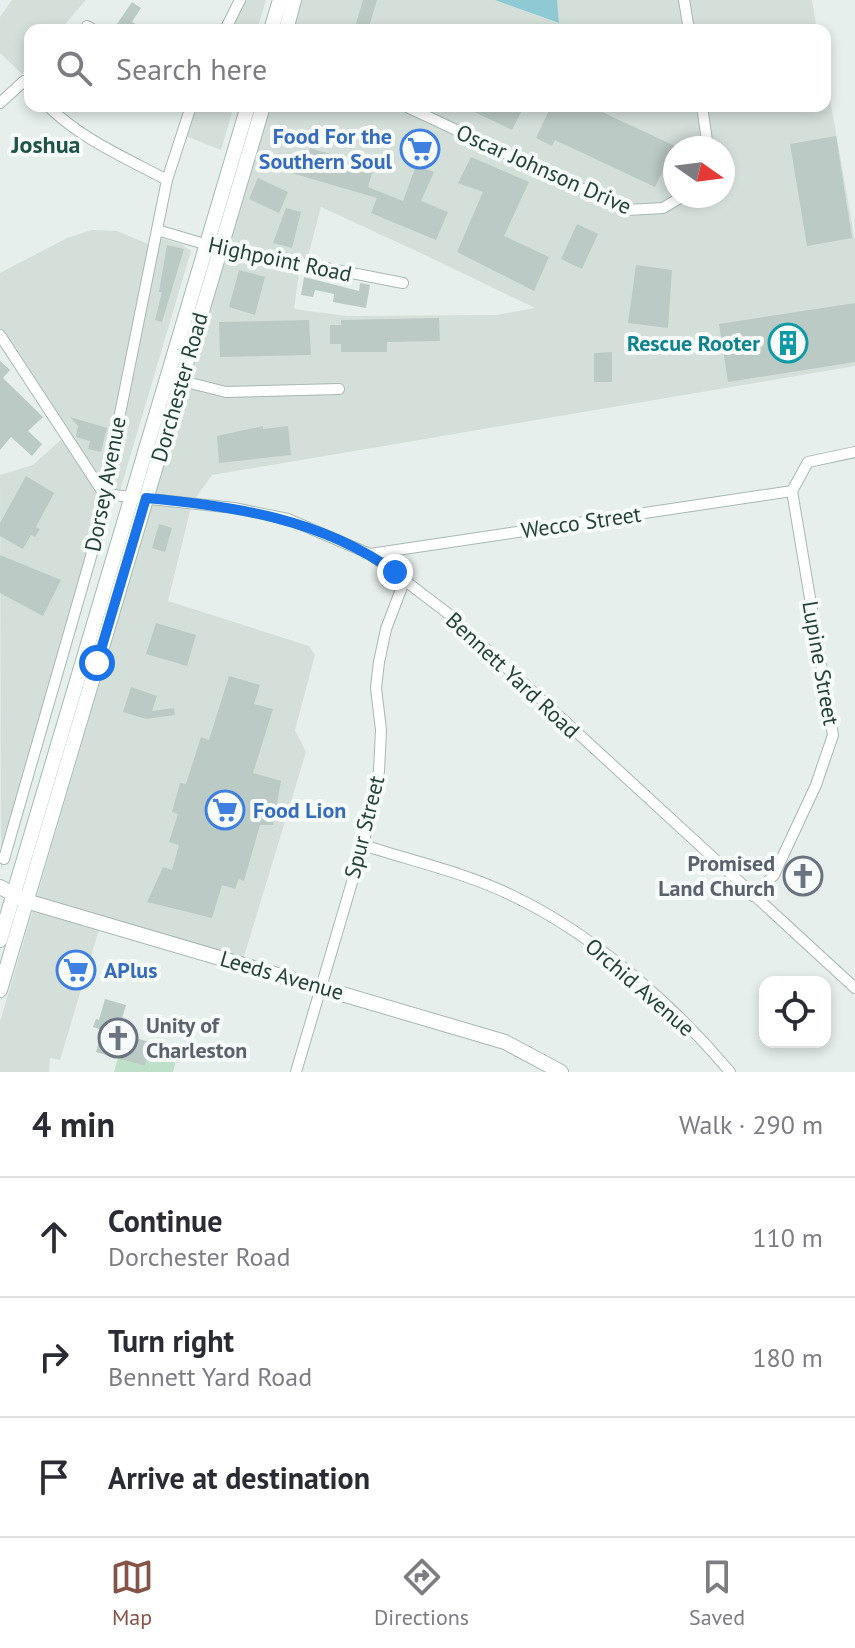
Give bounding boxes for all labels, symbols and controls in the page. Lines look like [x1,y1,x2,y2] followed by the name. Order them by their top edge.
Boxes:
[24,24,831,112] search box
[52,46,96,90] icon: search
[116,49,267,88] text: Search here
[452,118,636,220] street label: Oscar Johnson Drive
[259,122,393,175] place label: Food For the Southern Soul
[399,128,441,170] supermarket icon: Food For the Southern Soul
[11,129,80,160] district label: Joshua
[663,136,735,208] north arrow
[206,230,354,288] street label: Highpoint Road
[144,309,214,465] street label: Dorchester Road
[767,322,809,364] building icon: Rescue Rooter
[627,329,760,357] place label: Rescue Rooter
[78,414,132,554] street label: Dorsey Avenue
[519,500,643,544] street label: Wecco Street
[377,554,413,590] route end
[796,599,846,728] street label: Lupine Street
[440,606,586,744] street label: Bennett Yard Road
[79,645,115,681] route start
[338,772,390,881] street label: Spur Street
[204,789,246,831] supermarket icon: Food Lion
[253,796,346,824] place label: Food Lion
[658,849,775,902] place label: Promised Land Church
[782,855,824,897] church icon: Promised Land Church
[579,932,701,1042] street label: Orchid Avenue
[217,944,347,1006] street label: Leeds Avenue
[55,949,97,991] supermarket icon: APlus
[104,956,157,984] place label: APlus
[759,976,831,1048] map controls
[759,976,831,1048] button: locate
[146,1011,247,1064] place label: Unity of Charleston
[97,1017,139,1059] church icon: Unity of Charleston
[32,1102,115,1146] text: 4 min
[679,1108,823,1141] text: Walk · 290 m
[108,1201,222,1240] text: Continue
[32,1215,76,1259] icon: ahead
[752,1221,823,1254] text: 110 m
[108,1240,290,1273] text: Dorchester Road
[108,1321,234,1360] text: Turn right
[32,1335,76,1379] icon: right
[752,1341,823,1374] text: 180 m
[108,1360,312,1393] text: Bennett Yard Road
[32,1455,76,1499] icon: arrive
[108,1458,370,1497] text: Arrive at destination
[110,1555,154,1631] tab: Map
[374,1555,469,1631] tab: Directions
[689,1555,745,1631] tab: Saved

